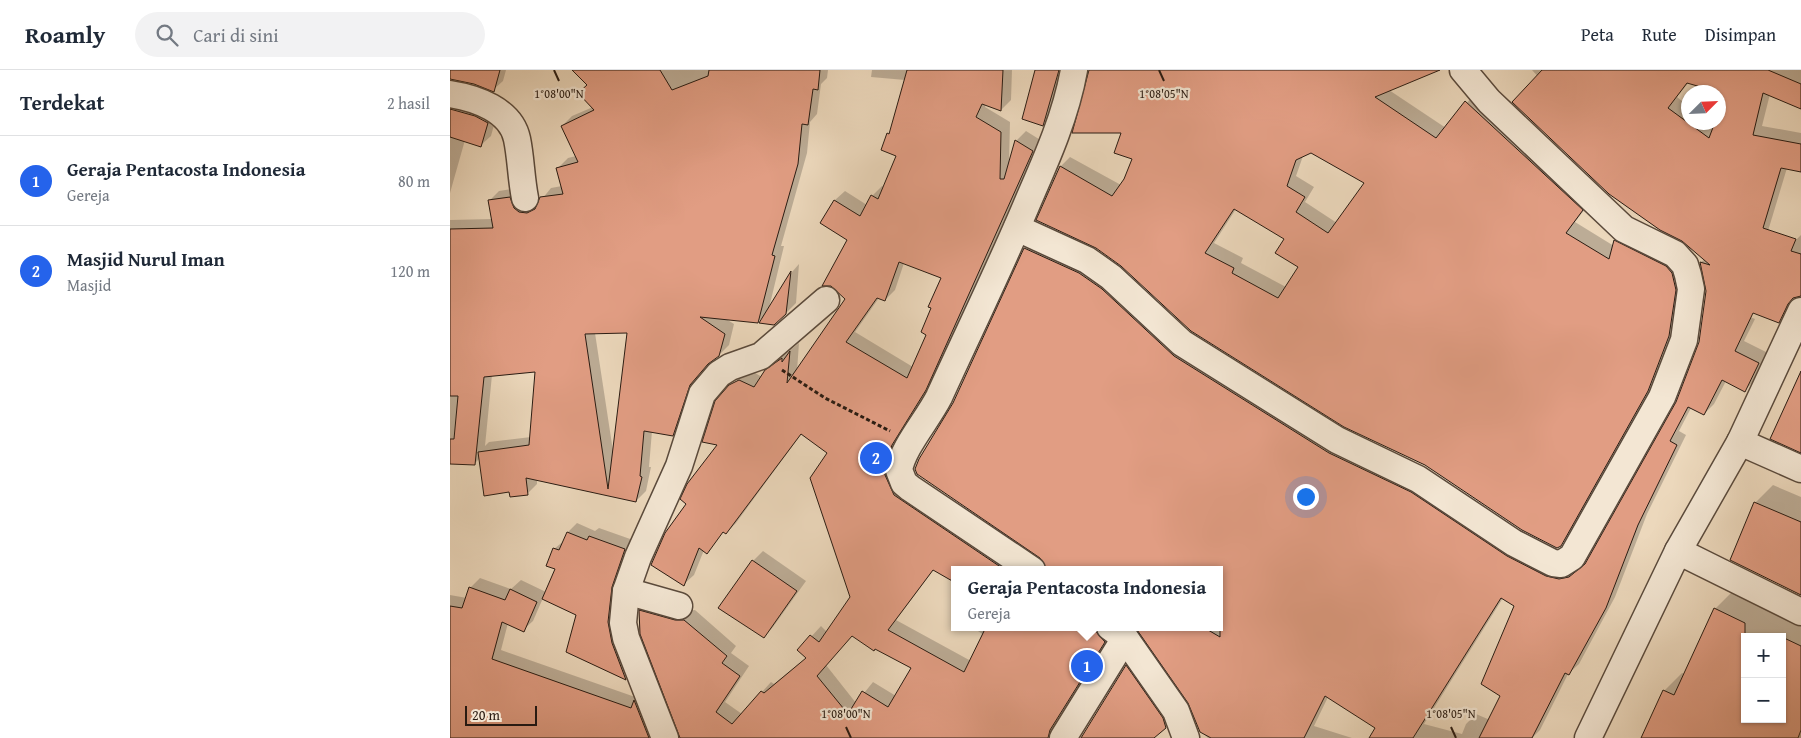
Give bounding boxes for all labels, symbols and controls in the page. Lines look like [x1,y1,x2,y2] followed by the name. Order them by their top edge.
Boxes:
[135,12,485,57] search box
[25,17,105,52] text: Roamly
[153,21,181,49] icon: search
[193,21,278,49] text: Cari di sini
[1581,21,1614,48] text: Peta
[1642,21,1677,48] text: Rute
[1705,21,1776,48] text: Disimpan
[534,85,584,102] text: 1°08'00"N
[1139,85,1189,102] text: 1°08'05"N
[1681,85,1726,130] north arrow
[20,87,104,118] text: Terdekat
[387,91,430,115] text: 2 hasil
[67,155,305,183] text: Geraja Pentacosta Indonesia
[32,169,40,193] text: 1
[398,169,430,193] text: 80 m
[67,183,110,207] text: Gereja
[67,245,225,273] text: Masjid Nurul Iman
[32,259,40,283] text: 2
[390,259,430,283] text: 120 m
[67,273,111,297] text: Masjid
[860,439,892,477] pin: 2
[1293,484,1319,510] your location
[951,566,1223,631] popup
[968,573,1206,601] text: Geraja Pentacosta Indonesia
[968,601,1010,625] text: Gereja
[1741,633,1786,723] map controls
[1741,633,1786,678] button: +
[1071,647,1103,685] pin: 1
[1741,678,1786,723] button: −
[465,703,538,726] scale bar
[472,705,500,725] text: 20 m
[821,705,871,722] text: 1°08'00"N
[1426,705,1476,722] text: 1°08'05"N

